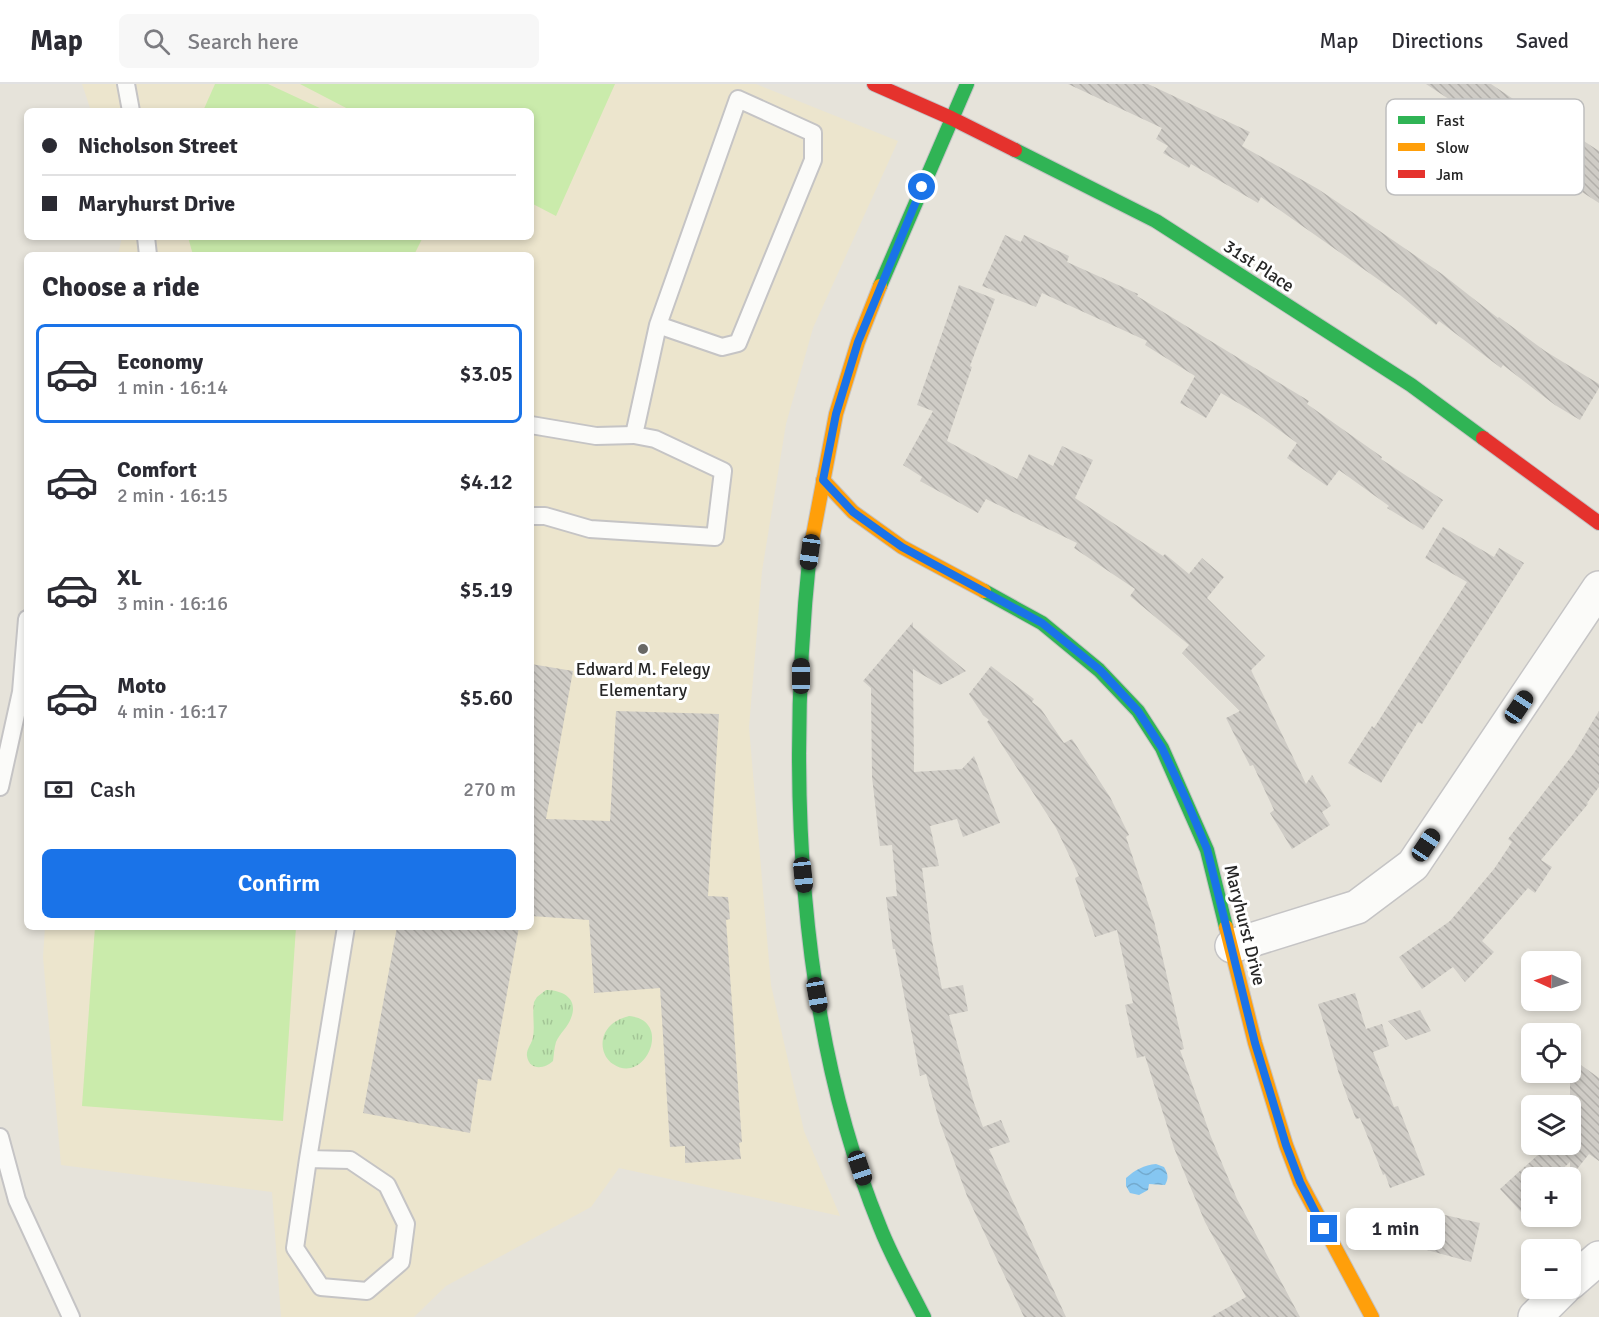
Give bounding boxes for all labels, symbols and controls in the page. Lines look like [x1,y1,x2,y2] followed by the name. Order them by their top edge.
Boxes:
[119,14,539,68] search box
[30,24,83,58] text: Map
[140,25,173,58] icon: search
[188,28,299,55] text: Search here
[1320,28,1358,54] text: Map
[1391,28,1483,54] text: Directions
[1516,28,1569,54] text: Saved
[1386,99,1584,195] legend
[1436,111,1465,131] text: Fast
[78,132,238,159] text: Nicholson Street
[1436,138,1470,158] text: Slow
[1436,165,1464,185] text: Jam
[908,173,935,200] route start
[78,190,235,217] text: Maryhurst Drive
[1220,235,1298,297] street label: 31st Place
[42,271,200,304] text: Choose a ride
[45,347,99,401] icon: car
[117,348,203,375] text: Economy
[459,360,513,387] text: $3.05
[117,375,228,400] text: 1 min · 16:14
[45,455,99,509] icon: car
[117,456,197,483] text: Comfort
[459,468,513,495] text: $4.12
[117,483,228,508] text: 2 min · 16:15
[799,533,821,571] car
[45,563,99,617] icon: car
[117,564,142,591] text: XL
[459,576,513,603] text: $5.19
[117,591,228,616] text: 3 min · 16:16
[636,642,650,656] marker: Edward M. Felegy Elementary
[576,658,711,701] place label: Edward M. Felegy Elementary
[792,658,810,694] car
[45,671,99,725] icon: car
[117,672,166,699] text: Moto
[459,684,513,711] text: $5.60
[1501,687,1537,727] car
[117,699,228,724] text: 4 min · 16:17
[42,773,75,806] icon: cash
[90,776,136,803] text: Cash
[463,777,516,802] text: 270 m
[1408,825,1444,865] car
[42,849,516,918] button: Confirm
[792,856,814,894] car
[1219,862,1271,988] street label: Maryhurst Drive
[1521,951,1581,1011] north arrow
[1521,951,1581,1299] map controls
[805,976,829,1014] car
[1521,1023,1581,1083] button: locate
[1521,1095,1581,1155] button: layers
[846,1148,874,1188] car
[1521,1167,1581,1227] button: +
[1345,1208,1444,1250] callout: 1 min
[1310,1215,1337,1242] route end
[1372,1216,1419,1241] text: 1 min
[1521,1239,1581,1299] button: −

